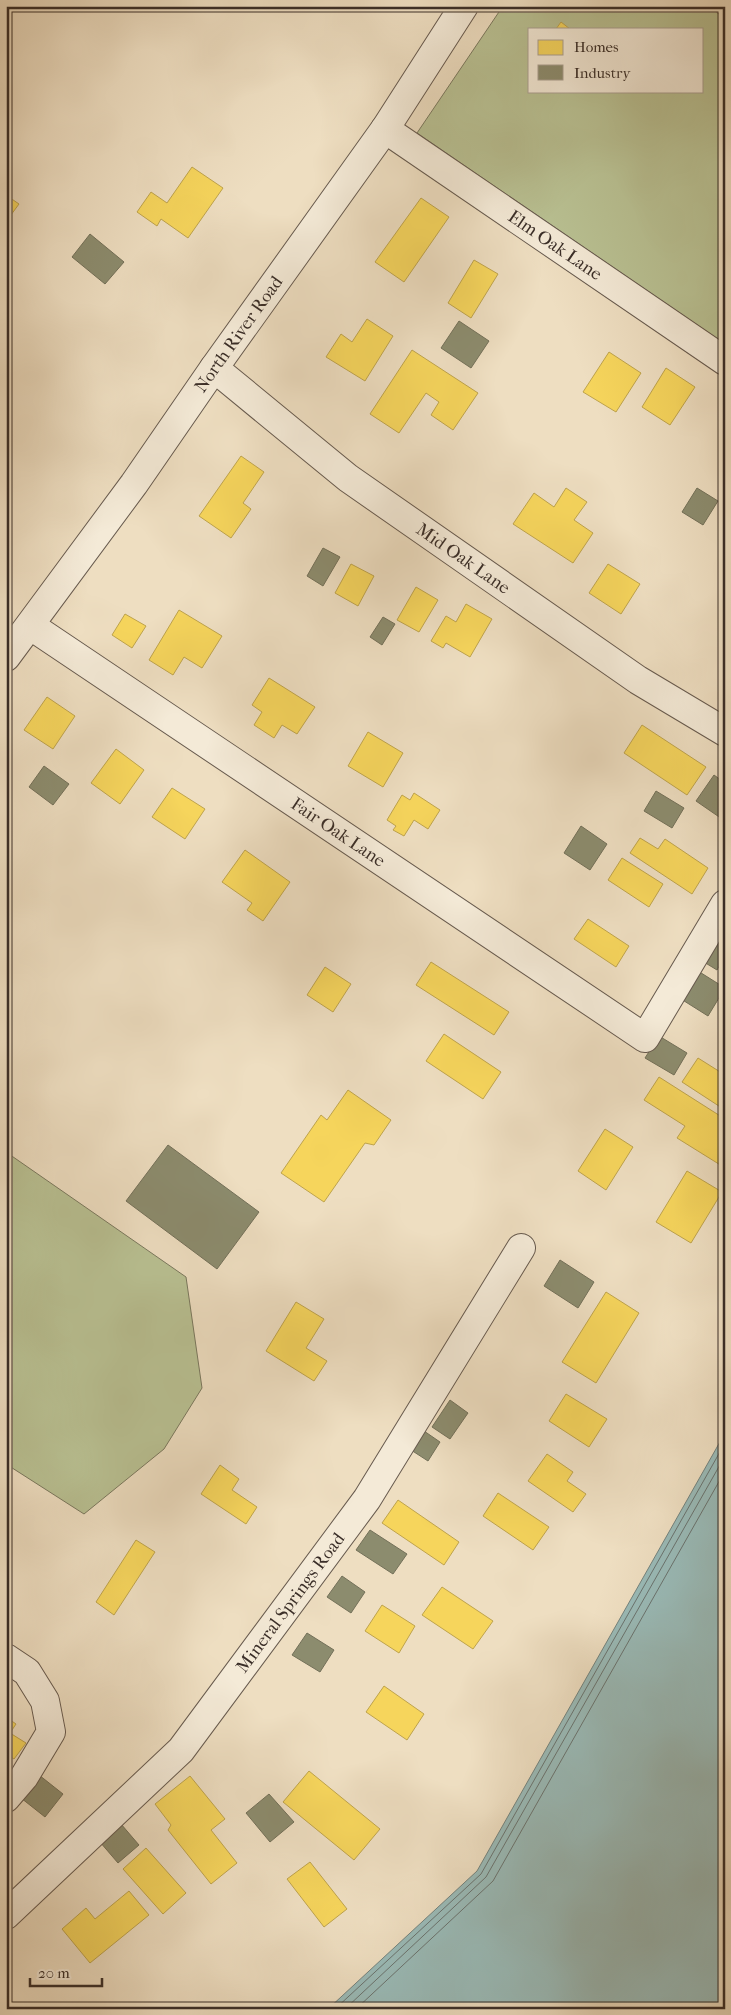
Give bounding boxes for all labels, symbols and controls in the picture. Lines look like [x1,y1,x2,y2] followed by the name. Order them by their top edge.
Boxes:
[528,28,704,92] legend
[574,38,619,56] text: Homes
[574,64,631,82] text: Industry
[504,206,606,285] street label: Elm Oak Lane
[190,272,287,396] street label: North River Road
[412,518,514,598] street label: Mid Oak Lane
[287,793,389,871] street label: Fair Oak Lane
[232,1528,349,1677] street label: Mineral Springs Road
[30,1955,102,1987] scale bar
[38,1964,70,1982] text: 20 m

